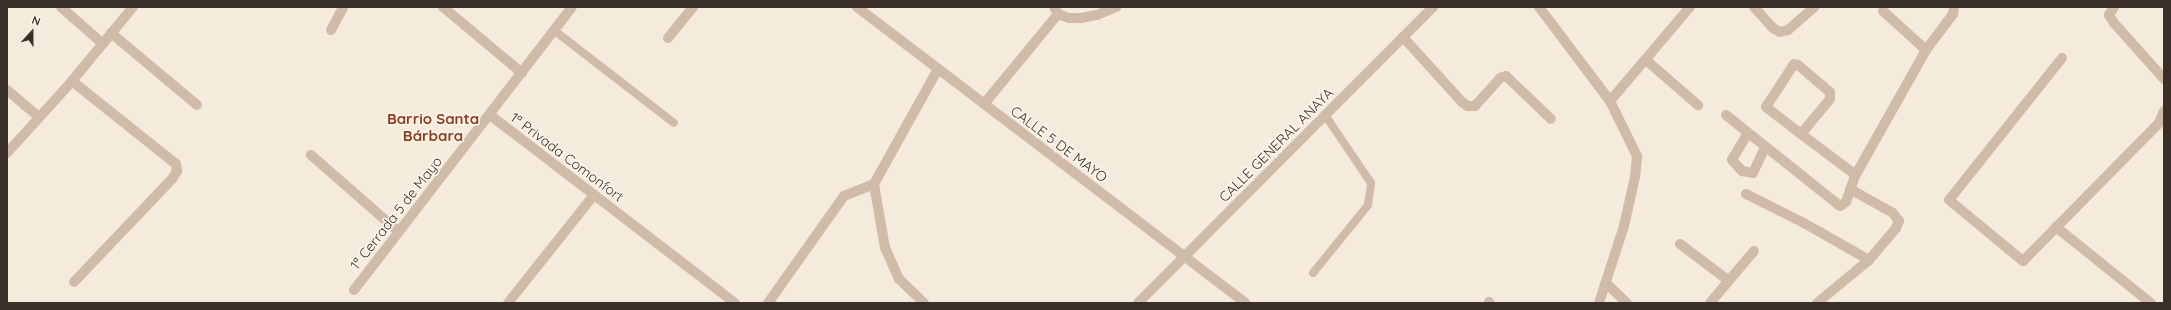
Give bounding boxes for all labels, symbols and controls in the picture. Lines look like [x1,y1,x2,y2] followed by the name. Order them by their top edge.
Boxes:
[12,12,52,52] north arrow
[30,13,43,29] text: N
[1215,84,1337,206] street label: CALLE GENERAL ANAYA
[1007,102,1111,186] street label: CALLE 5 DE MAYO
[387,109,479,144] district label: Barrio Santa Bárbara
[507,109,627,205] street label: 1ª Privada Comonfort
[347,153,445,273] street label: 1ª Cerrada 5 de Mayo

